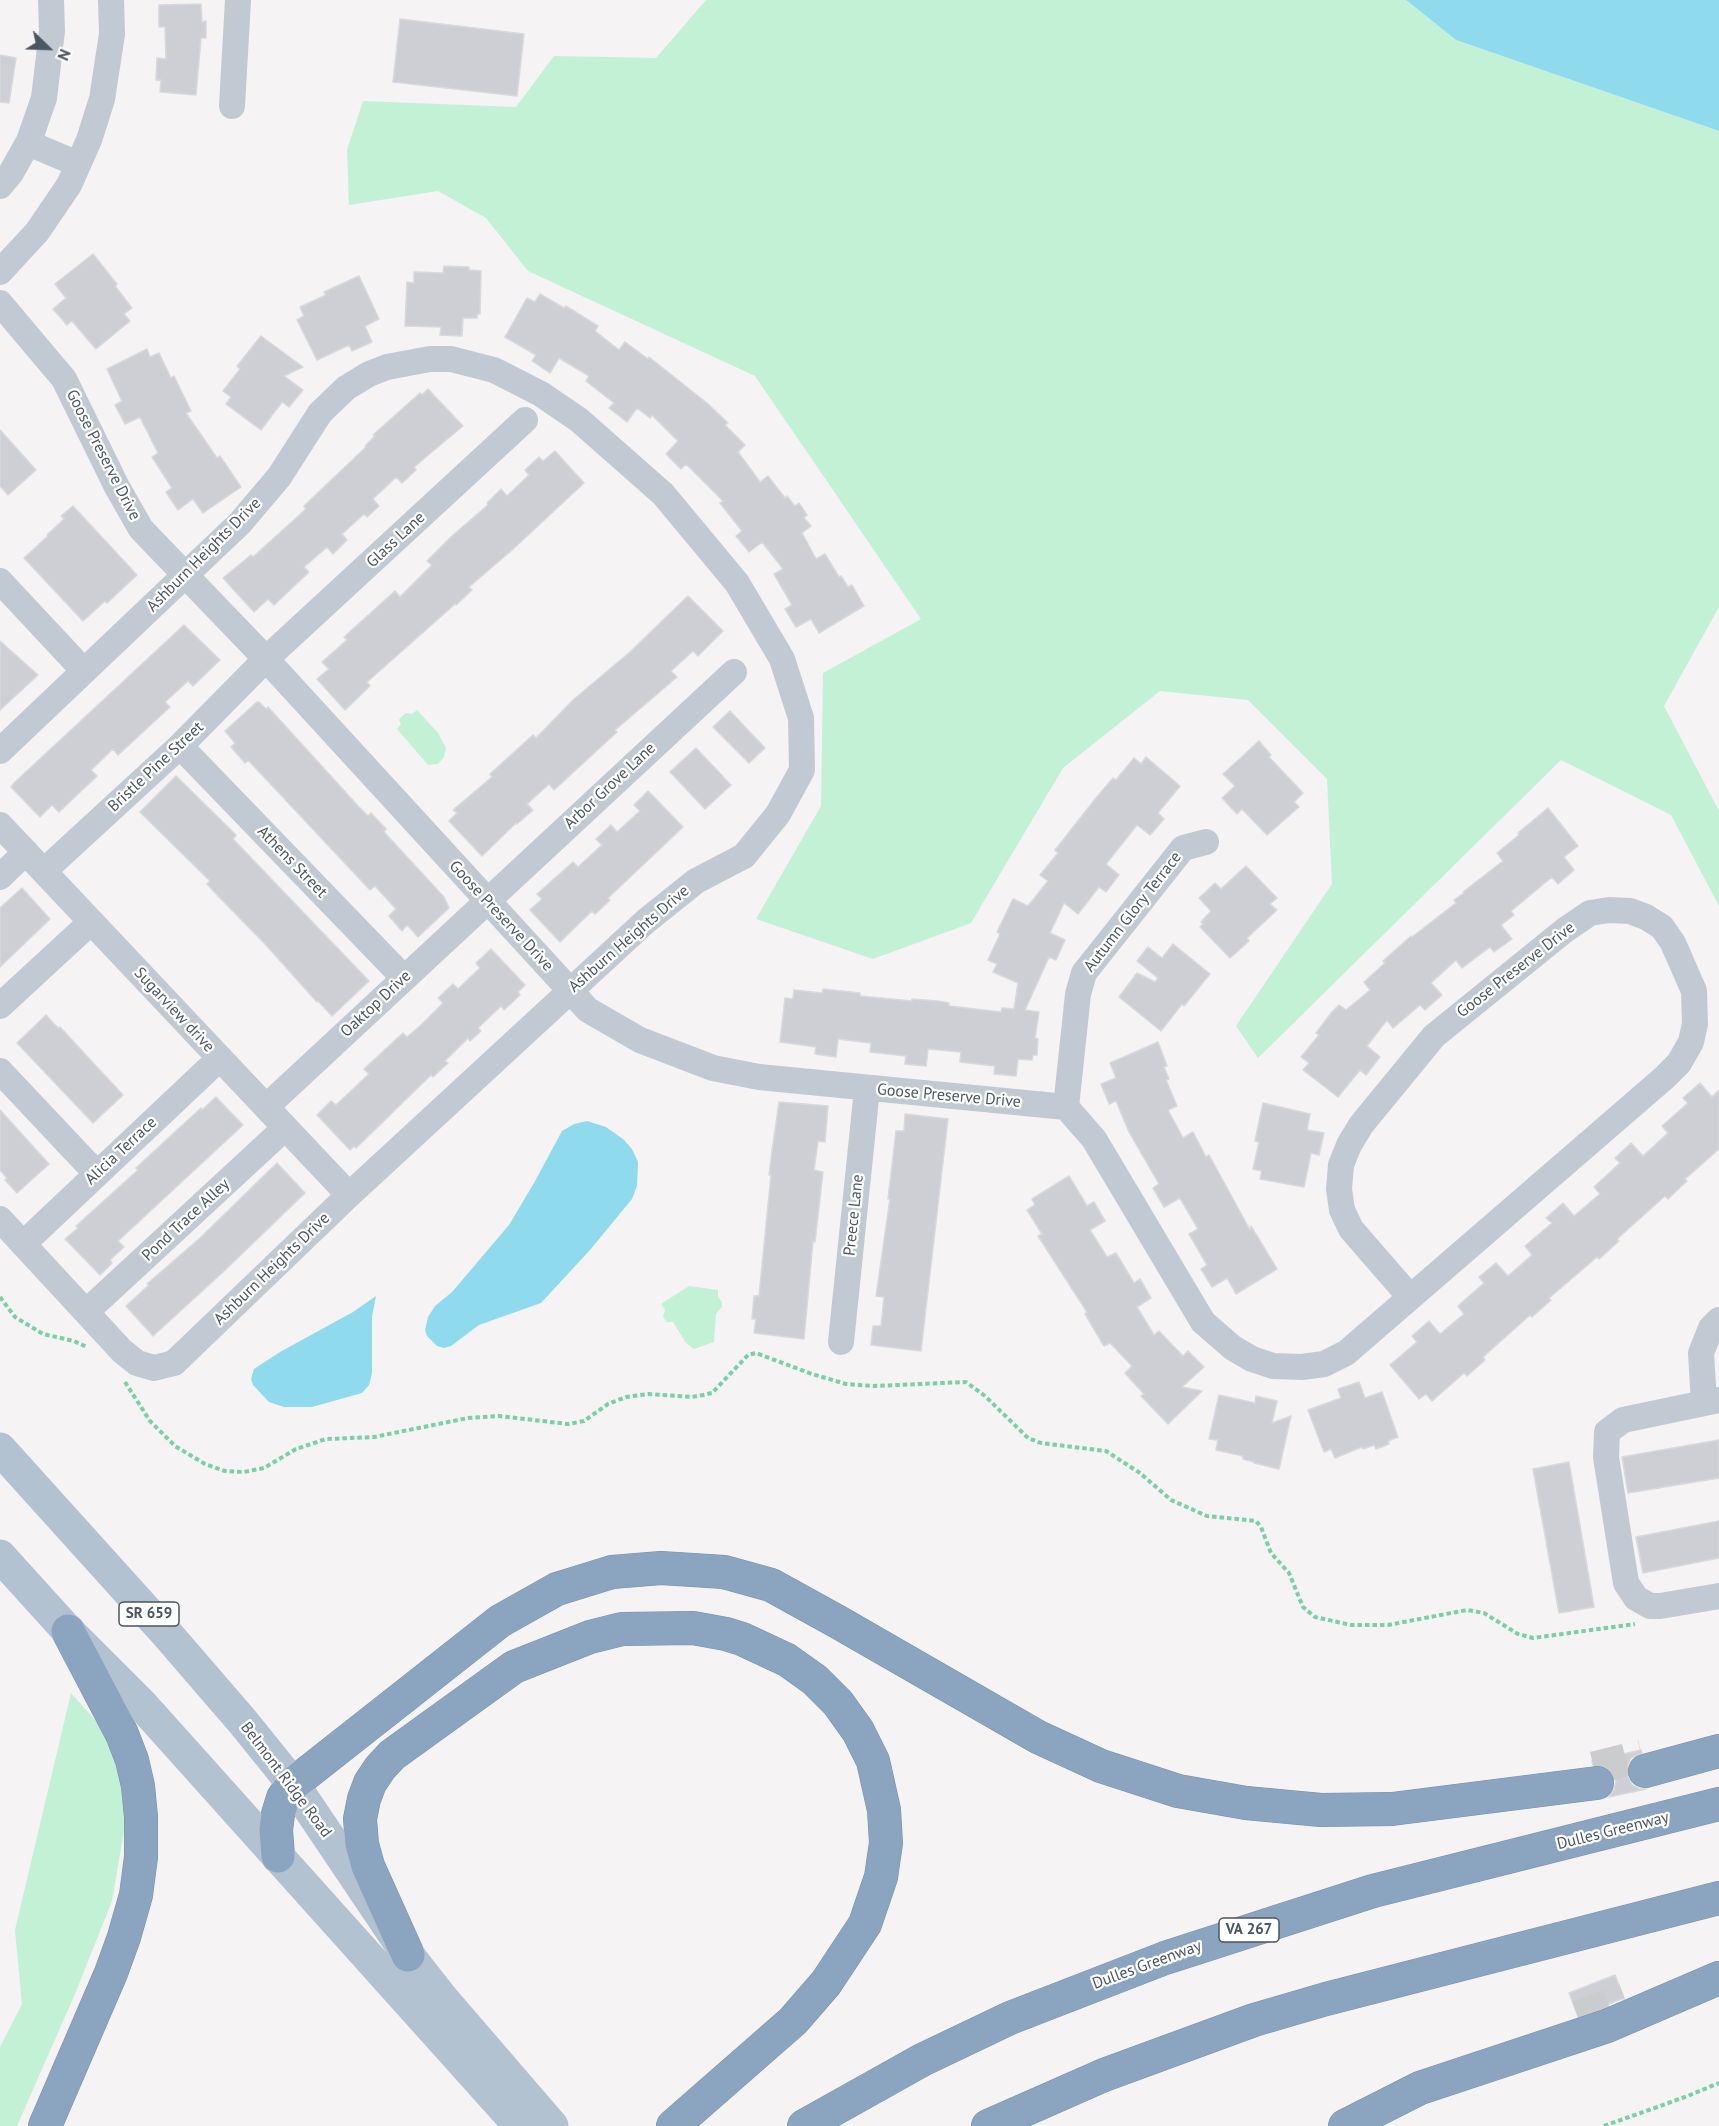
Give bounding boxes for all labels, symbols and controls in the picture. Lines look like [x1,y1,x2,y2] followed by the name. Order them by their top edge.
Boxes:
[18,18,78,78] north arrow
[53,46,76,64] text: N
[62,386,144,524] street label: Goose Preserve Drive
[143,494,265,616] street label: Ashburn Heights Drive
[363,508,429,572] street label: Glass Lane
[104,718,208,816] street label: Bristle Pine Street
[560,739,660,833] street label: Arbor Grove Lane
[253,822,331,902] street label: Athens Street
[1080,848,1186,976] street label: Autumn Glory Terrace
[445,857,557,975] street label: Goose Preserve Drive
[565,881,693,997] street label: Ashburn Heights Drive
[1453,918,1579,1022] street label: Goose Preserve Drive
[130,964,218,1056] street label: Sugarview drive
[337,967,415,1041] street label: Oaktop Drive
[876,1080,1022,1112] street label: Goose Preserve Drive
[81,1113,161,1189] street label: Alicia Terrace
[840,1173,868,1257] street label: Preece Lane
[138,1175,234,1265] street label: Pond Trace Alley
[210,1209,334,1329] street label: Ashburn Heights Drive
[119,1602,179,1626] road number: SR 659
[236,1719,336,1841] street label: Belmont Ridge Road
[1555,1808,1671,1854] street label: Dulles Greenway
[1219,1918,1279,1942] road number: VA 267
[1090,1936,1204,1994] street label: Dulles Greenway

